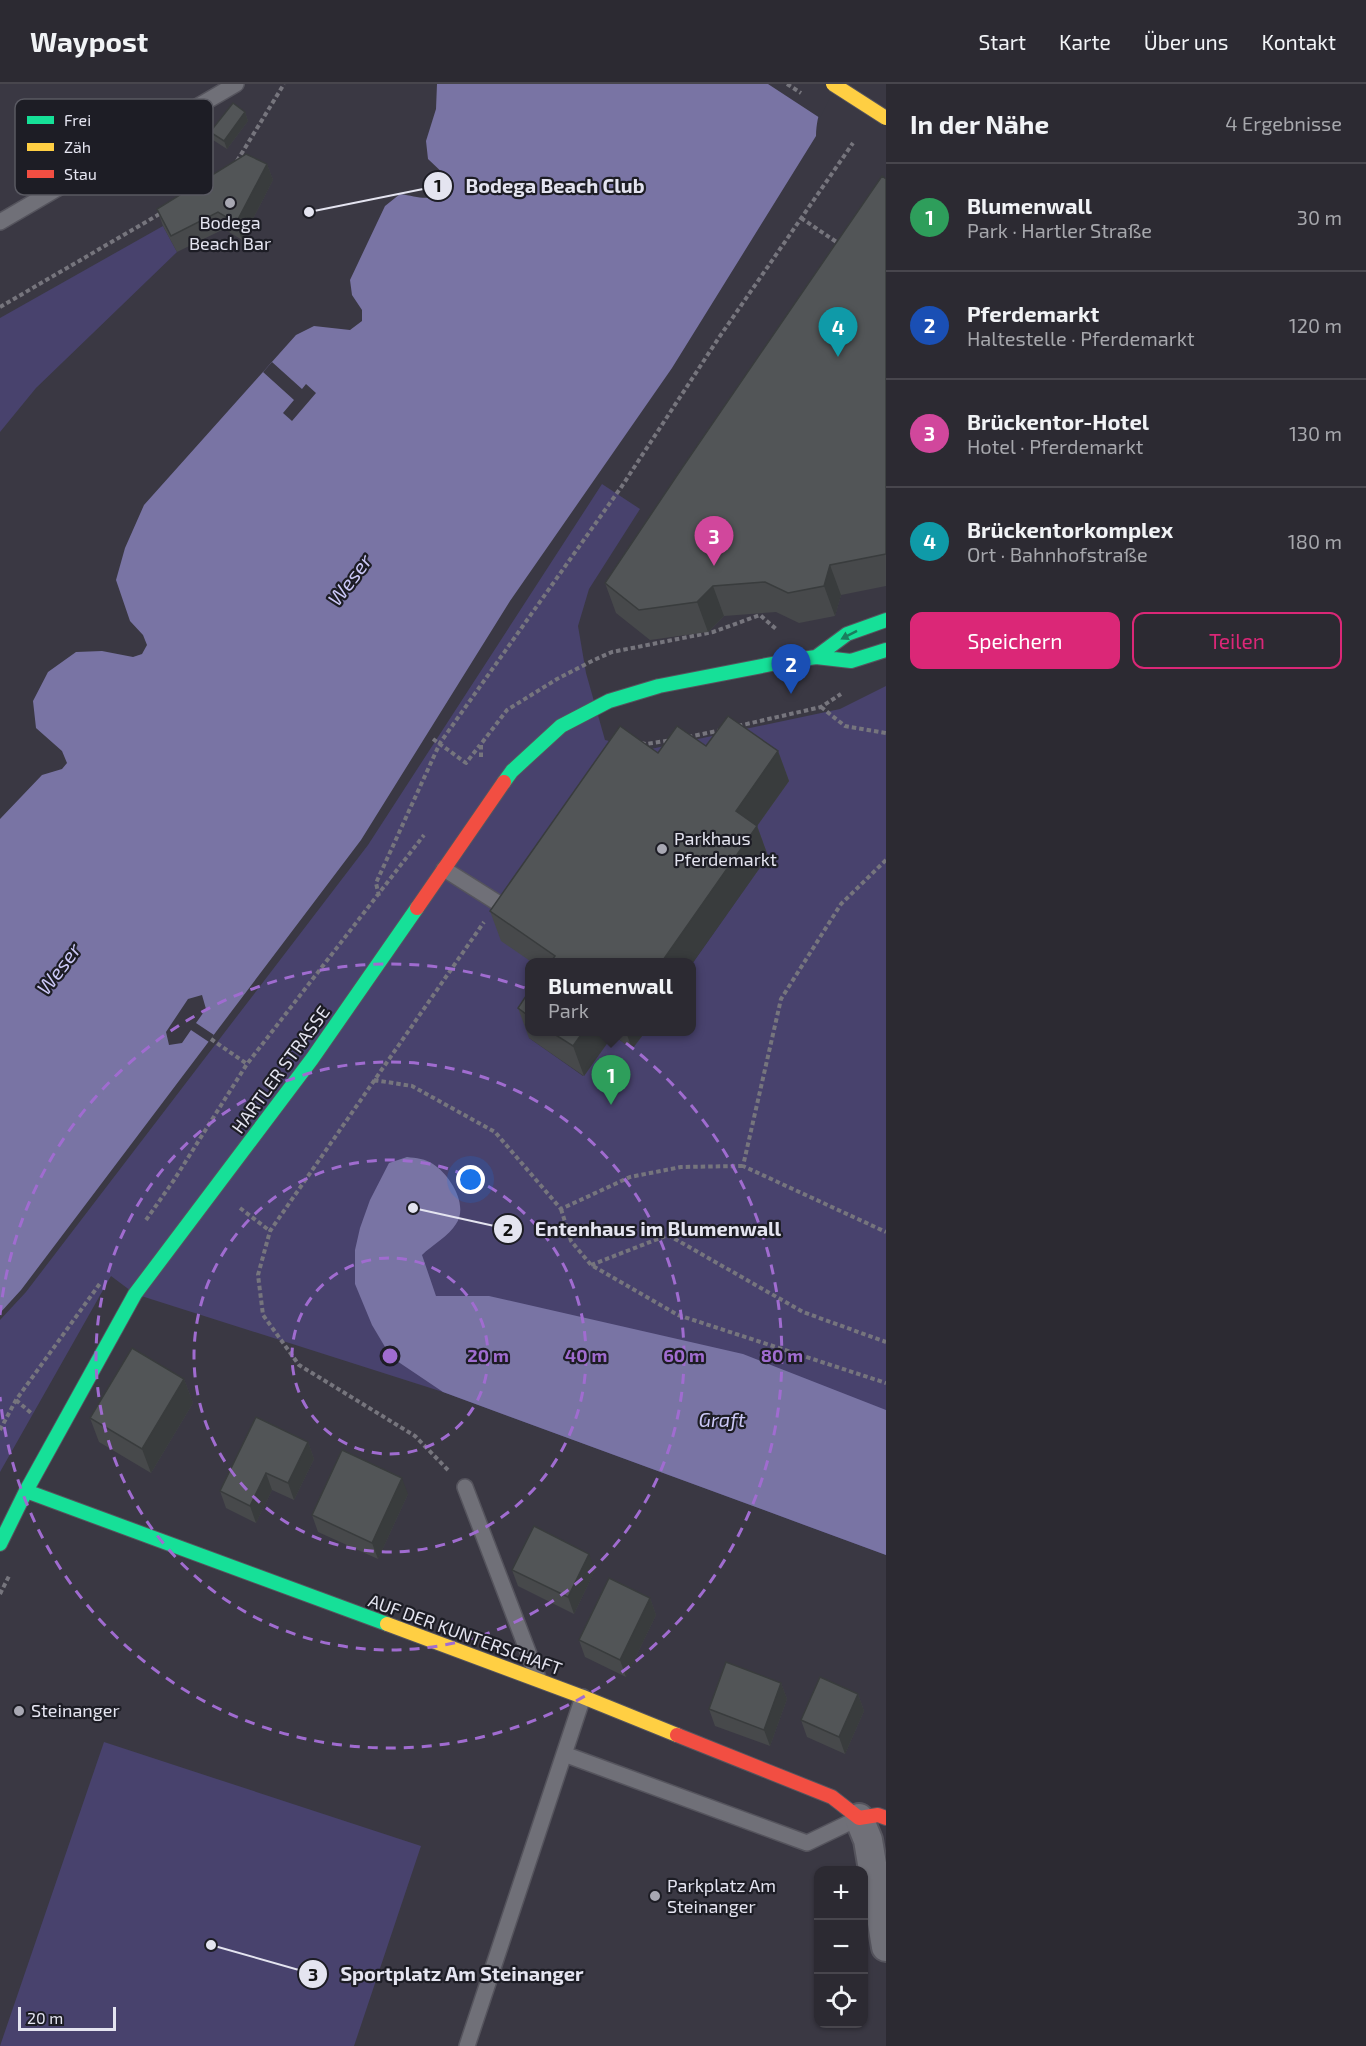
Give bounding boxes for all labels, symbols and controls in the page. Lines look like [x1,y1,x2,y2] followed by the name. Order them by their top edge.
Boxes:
[30,24,148,58] text: Waypost
[979,29,1026,54] text: Start
[1059,29,1111,54] text: Karte
[1144,29,1229,54] text: Über uns
[1262,29,1336,54] text: Kontakt
[15,99,213,195] legend
[910,108,1049,139] text: In der Nähe
[64,110,91,129] text: Frei
[1225,111,1342,135] text: 4 Ergebnisse
[64,137,91,156] text: Zäh
[64,164,97,183] text: Stau
[423,167,656,205] callout: Bodega Beach Club
[465,173,645,197] text: Bodega Beach Club
[434,174,442,196] text: 1
[967,192,1092,218] text: Blumenwall
[223,196,237,210] marker: Bodega Beach Bar
[925,205,934,229] text: 1
[1297,205,1342,229] text: 30 m
[189,211,271,254] place label: Bodega Beach Bar
[967,218,1152,242] text: Park · Hartler Straße
[967,300,1099,326] text: Pferdemarkt
[818,308,858,357] pin: 4
[924,313,935,337] text: 2
[1289,313,1342,337] text: 120 m
[967,326,1195,350] text: Haltestelle · Pferdemarkt
[967,408,1149,434] text: Brückentor-Hotel
[924,421,935,445] text: 3
[1289,421,1342,445] text: 130 m
[967,434,1143,458] text: Hotel · Pferdemarkt
[694,516,734,566] pin: 3
[967,516,1173,542] text: Brückentorkomplex
[923,529,936,553] text: 4
[1288,529,1342,553] text: 180 m
[967,542,1148,566] text: Ort · Bahnhofstraße
[322,548,377,610] water label: Weser
[910,612,1120,669] button: Speichern
[1132,612,1342,669] button: Teilen
[840,630,857,639] one-way arrow
[772,644,810,694] pin: 2
[674,827,777,870] place label: Parkhaus Pferdemarkt
[655,842,669,856] marker: Parkhaus Pferdemarkt
[31,937,86,999] water label: Weser
[525,958,696,1036] popup
[548,972,673,998] text: Blumenwall
[548,998,589,1022] text: Park
[227,1001,334,1137] street label: HARTLER STRASSE
[592,1056,630,1105] pin: 1
[456,1165,485,1194] your location
[493,1210,793,1248] callout: Entenhaus im Blumenwall
[535,1216,782,1240] text: Entenhaus im Blumenwall
[503,1218,513,1240] text: 2
[467,1344,509,1366] text: 20 m
[565,1344,607,1366] text: 40 m
[663,1344,705,1366] text: 60 m
[761,1344,803,1366] text: 80 m
[380,1346,400,1366] centre of rings
[699,1407,746,1431] water label: Graft
[366,1589,566,1680] street label: AUF DER KUNTERSCHAFT
[31,1699,120,1721] place label: Steinanger
[12,1704,26,1718] marker: Steinanger
[814,1866,868,2028] map controls
[814,1866,868,1920] button: +
[667,1874,776,1917] place label: Parkplatz Am Steinanger
[648,1889,662,1903] marker: Parkplatz Am Steinanger
[814,1920,868,1974] button: −
[298,1955,596,1993] callout: Sportplatz Am Steinanger
[340,1961,584,1985] text: Sportplatz Am Steinanger
[308,1963,318,1985] text: 3
[814,1974,868,2028] button: locate
[18,2004,116,2032] scale bar
[27,2008,63,2027] text: 20 m

